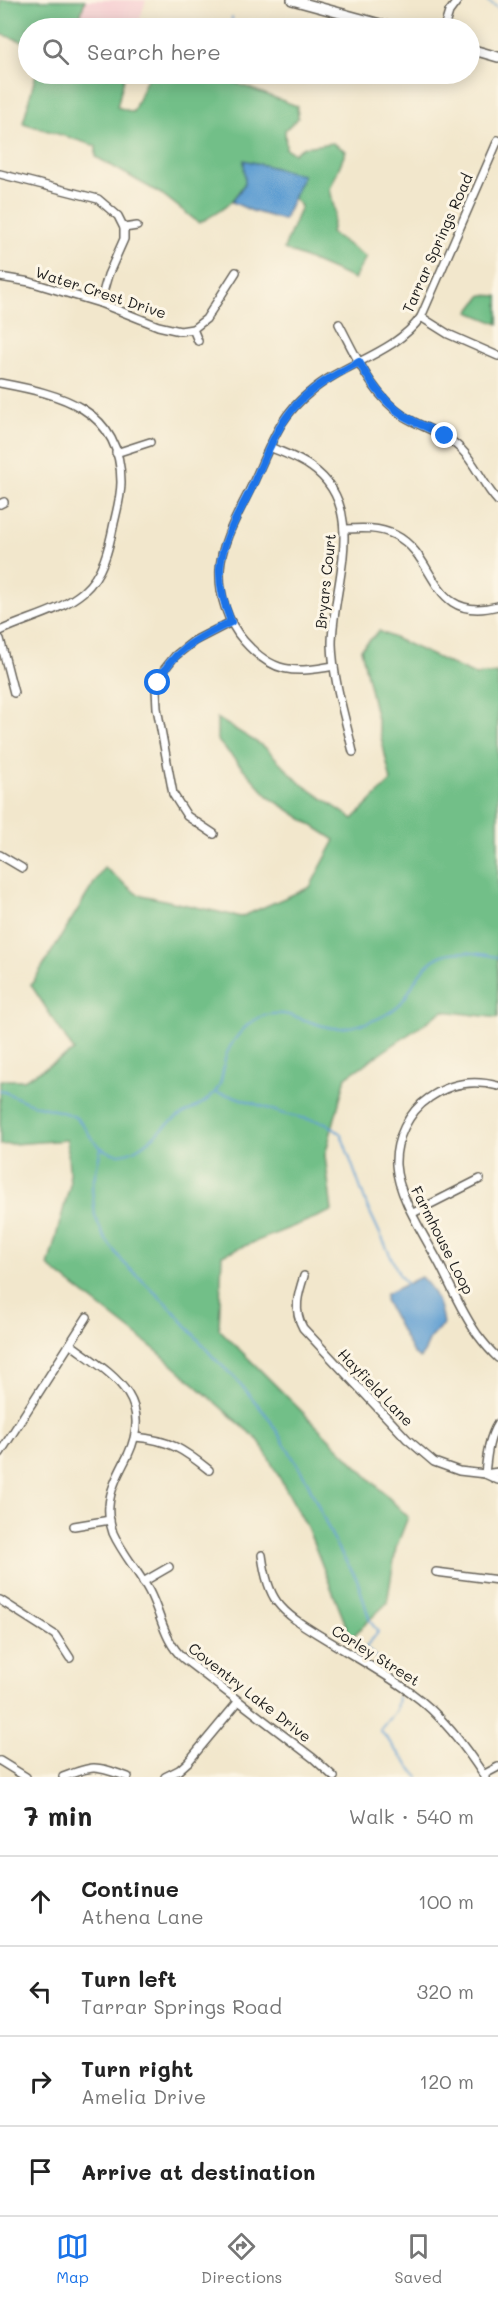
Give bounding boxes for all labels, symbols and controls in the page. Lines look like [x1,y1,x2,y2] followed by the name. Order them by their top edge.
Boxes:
[18,18,480,84] search box
[39,35,72,68] icon: search
[87,37,221,66] text: Search here
[397,170,477,316] street label: Tarrar Springs Road
[33,261,169,323] street label: Water Crest Drive
[431,422,457,448] route end
[310,532,340,630] street label: Bryars Court
[144,669,170,695] route start
[407,1182,479,1298] street label: Farmhouse Loop
[334,1344,418,1430] street label: Hayfield Lane
[328,1620,424,1690] street label: Corley Street
[184,1638,316,1746] street label: Coventry Lake Drive
[24,1799,92,1833] text: 7 min
[349,1803,474,1829] text: Walk · 540 m
[81,1874,179,1903] text: Continue
[24,1885,57,1918] icon: ahead
[418,1888,474,1914] text: 100 m
[81,1903,204,1929] text: Athena Lane
[81,1964,177,1993] text: Turn left
[24,1975,57,2008] icon: left
[416,1978,474,2004] text: 320 m
[81,1993,282,2019] text: Tarrar Springs Road
[81,2054,193,2083] text: Turn right
[24,2065,57,2098] icon: right
[419,2068,474,2094] text: 120 m
[81,2083,206,2109] text: Amelia Drive
[24,2155,57,2188] icon: arrive
[81,2157,316,2186] text: Arrive at destination
[56,2230,89,2287] tab: Map
[201,2230,282,2287] tab: Directions
[394,2230,442,2287] tab: Saved

